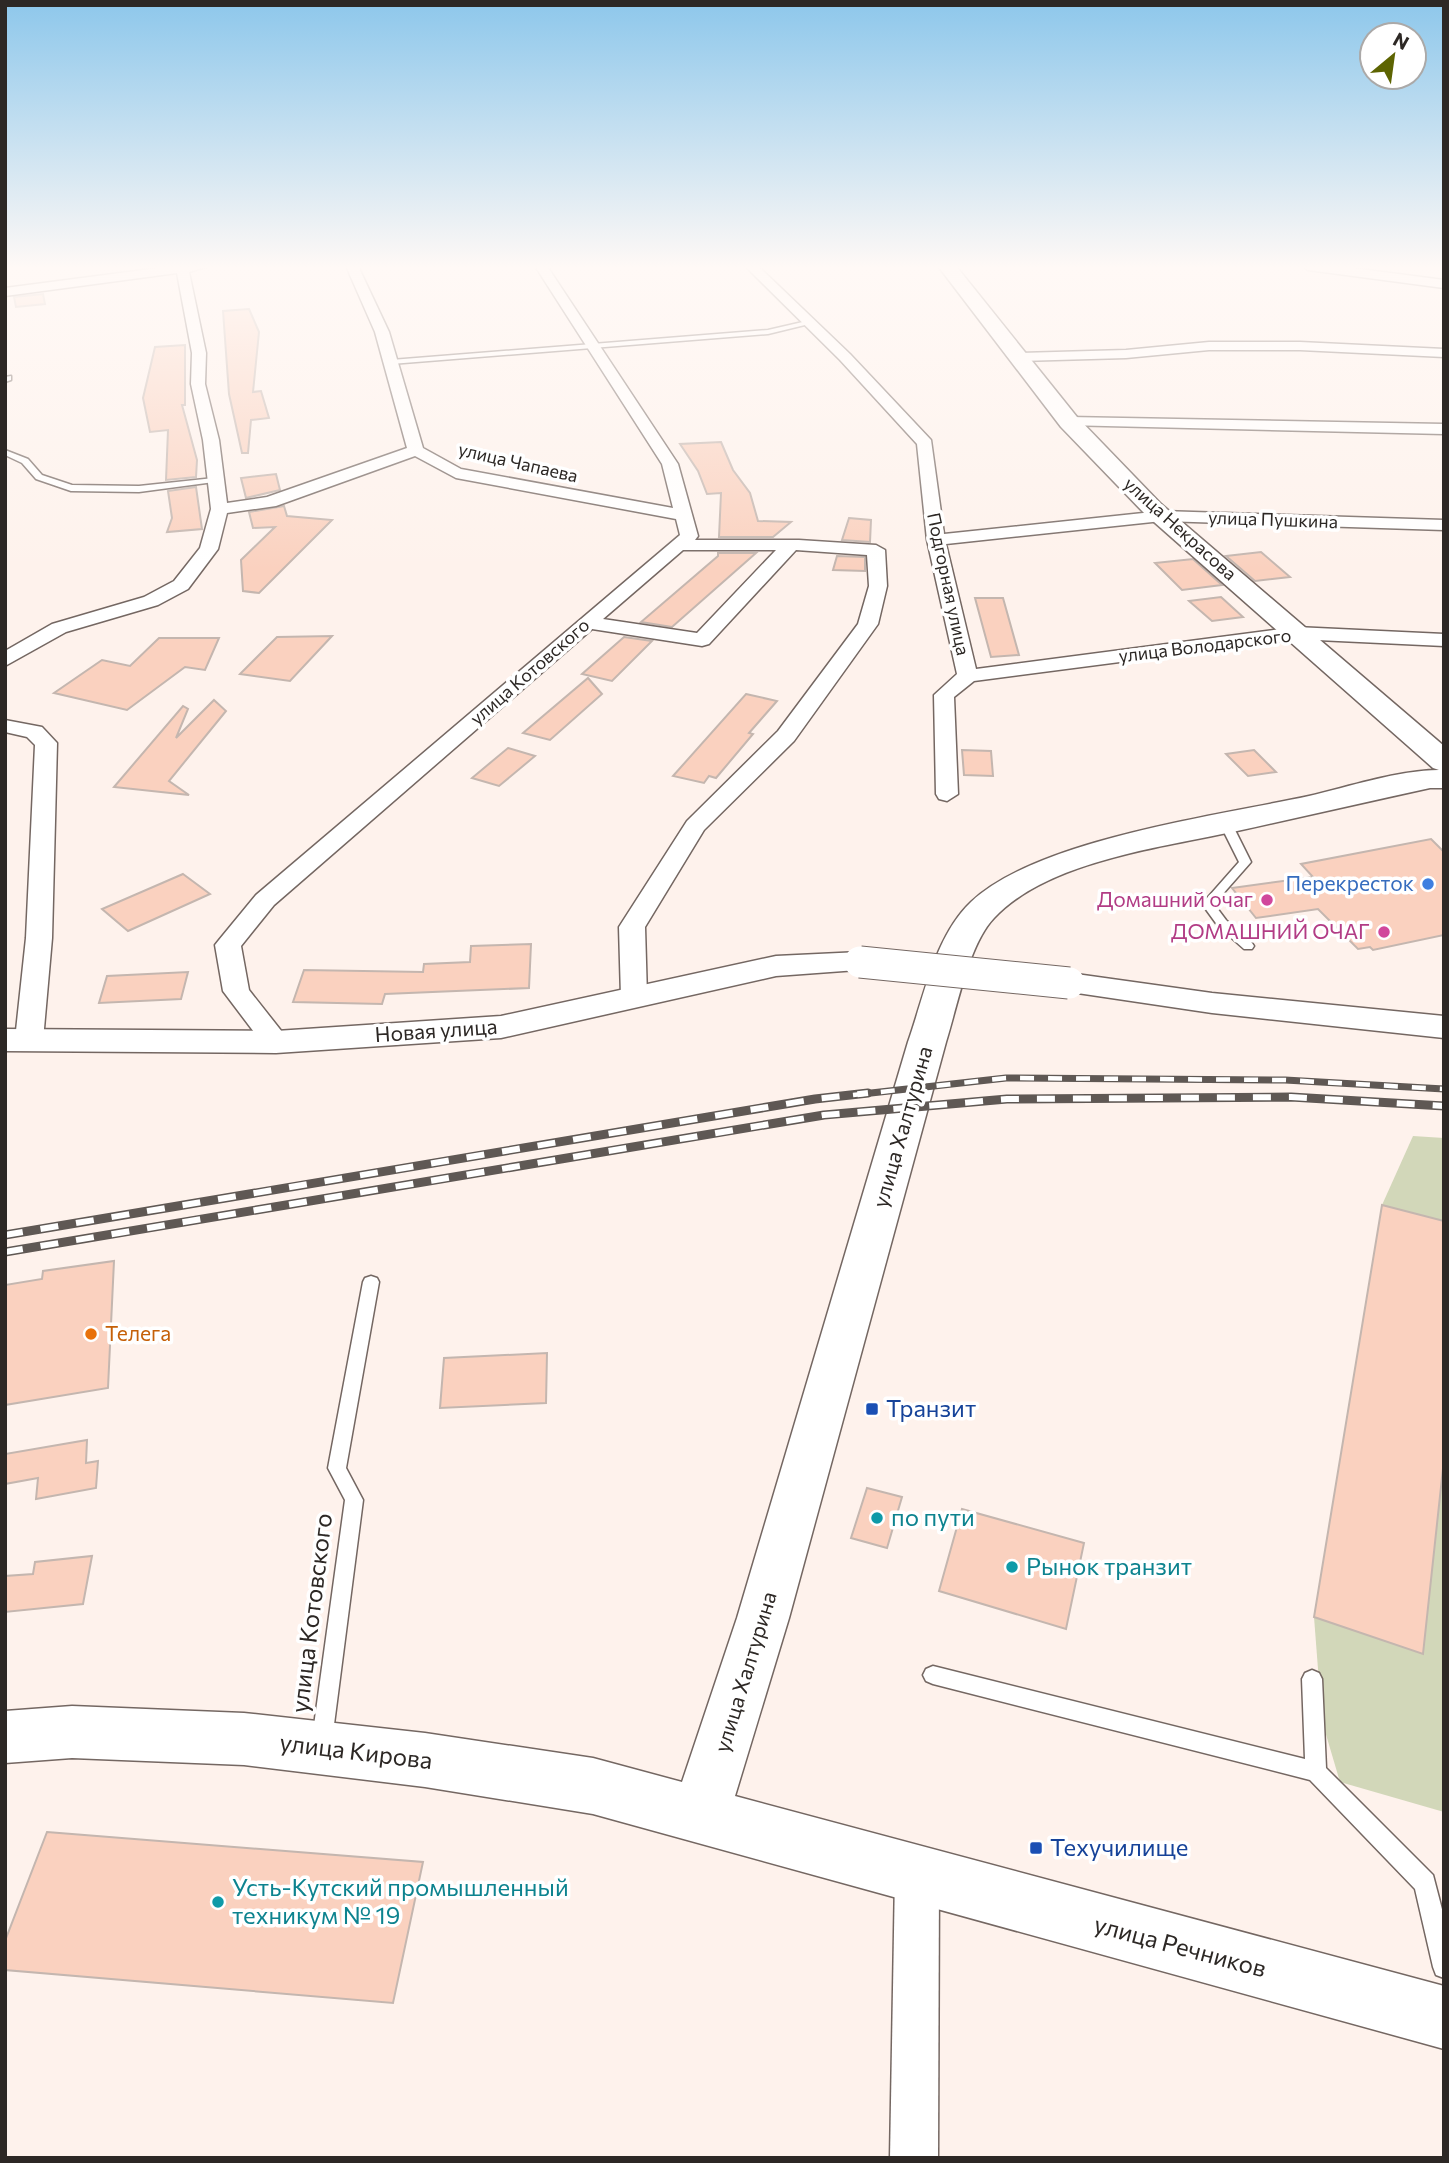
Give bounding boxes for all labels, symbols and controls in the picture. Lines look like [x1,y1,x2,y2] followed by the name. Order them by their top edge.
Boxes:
[1358,21,1428,91] north arrow
[1390,27,1413,54] text: N
[456,438,580,486] street label: улица Чапаева
[1120,472,1241,585] street label: улица Некрасова
[1208,506,1338,532] street label: улица Пушкина
[923,510,975,657] street label: Подгорная улица
[465,613,593,729] street label: улица Котовского
[1117,624,1292,667] street label: улица Володарского
[1285,870,1414,895] place label: Перекресток
[1420,876,1436,892] marker: Перекресток
[1097,886,1253,911] place label: Домашний очаг
[1259,892,1275,908] marker: Домашний очаг
[1171,918,1370,943] place label: ДОМАШНИЙ ОЧАГ
[1376,924,1392,940] marker: ДОМАШНИЙ ОЧАГ
[374,1013,498,1046] street label: Новая улица
[867,1043,937,1210] street label: улица Халтурина
[105,1320,171,1345] place label: Телега
[83,1326,99,1342] marker: Телега
[886,1393,976,1422] place label: Транзит
[864,1401,880,1417] marker: Транзит
[891,1502,975,1531] place label: по пути
[869,1510,885,1526] marker: по пути
[284,1511,337,1714] street label: улица Котовского
[1026,1551,1192,1580] place label: Рынок транзит
[1004,1559,1020,1575] marker: Рынок транзит
[708,1588,781,1755] street label: улица Халтурина
[278,1727,434,1774] street label: улица Кирова
[1050,1832,1189,1861] place label: Техучилище
[1028,1840,1044,1856] marker: Техучилище
[232,1872,569,1929] place label: Усть-Кутский промышленный техникум № 19
[210,1894,226,1910] marker: Усть-Кутский промышленный техникум № 19
[1091,1909,1270,1982] street label: улица Речников

